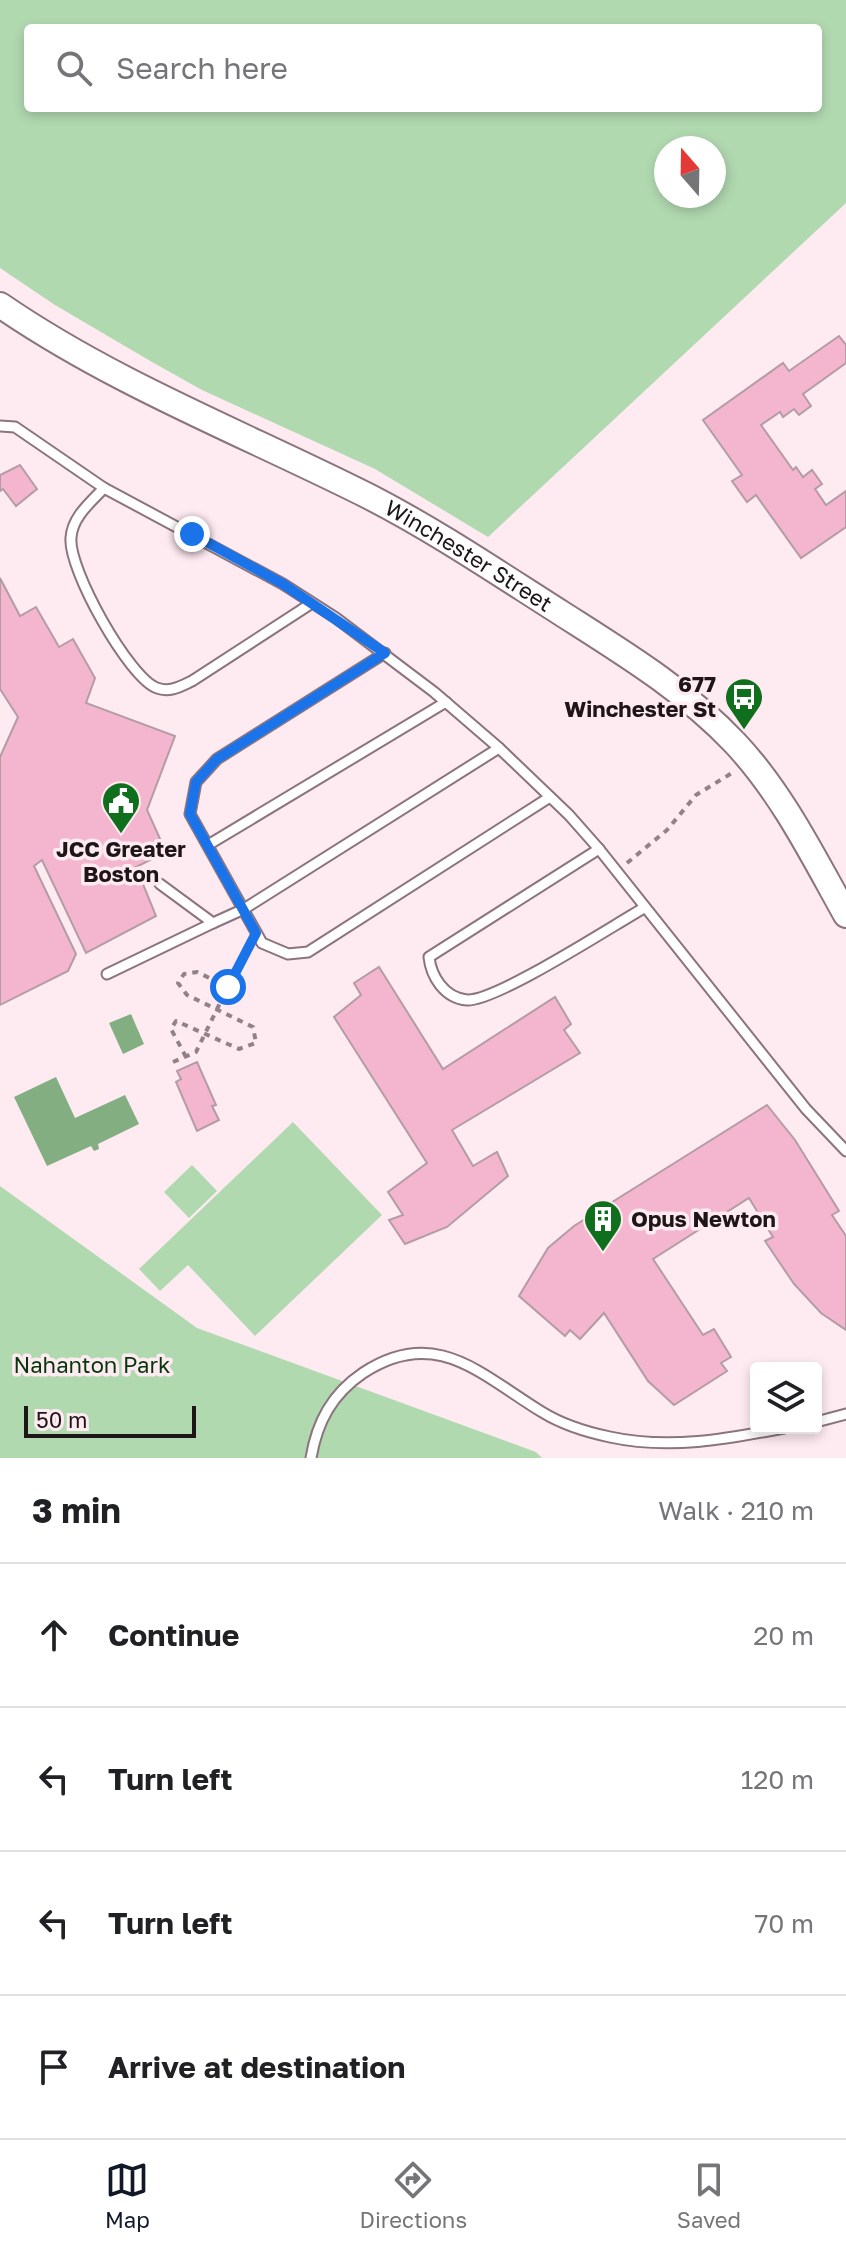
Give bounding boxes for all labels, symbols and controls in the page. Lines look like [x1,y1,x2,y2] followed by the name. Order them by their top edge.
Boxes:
[24,24,822,112] search box
[52,46,96,90] icon: search
[116,50,288,86] text: Search here
[654,136,726,208] north arrow
[381,494,557,617] street label: Winchester Street
[174,516,210,552] route end
[564,670,716,722] place label: 677 Winchester St
[723,676,765,731] bus stop icon: 677 Winchester St
[100,780,142,835] public building icon: JCC Greater Boston
[56,835,186,887] place label: JCC Greater Boston
[210,969,246,1005] route start
[582,1198,624,1253] building icon: Opus Newton
[631,1205,776,1232] place label: Opus Newton
[13,1351,171,1378] park label: Nahanton Park
[750,1362,822,1434] map controls
[750,1362,822,1434] button: layers
[24,1402,196,1438] scale bar
[36,1406,87,1433] text: 50 m
[32,1490,121,1530] text: 3 min
[658,1495,814,1526] text: Walk · 210 m
[32,1613,76,1657] icon: ahead
[108,1617,239,1653] text: Continue
[753,1620,814,1651] text: 20 m
[32,1757,76,1801] icon: left
[108,1761,233,1797] text: Turn left
[741,1764,814,1795] text: 120 m
[32,1901,76,1945] icon: left
[108,1905,233,1941] text: Turn left
[755,1908,814,1939] text: 70 m
[32,2045,76,2089] icon: arrive
[108,2049,405,2085] text: Arrive at destination
[105,2158,150,2233] tab: Map
[360,2158,467,2233] tab: Directions
[677,2158,741,2233] tab: Saved

